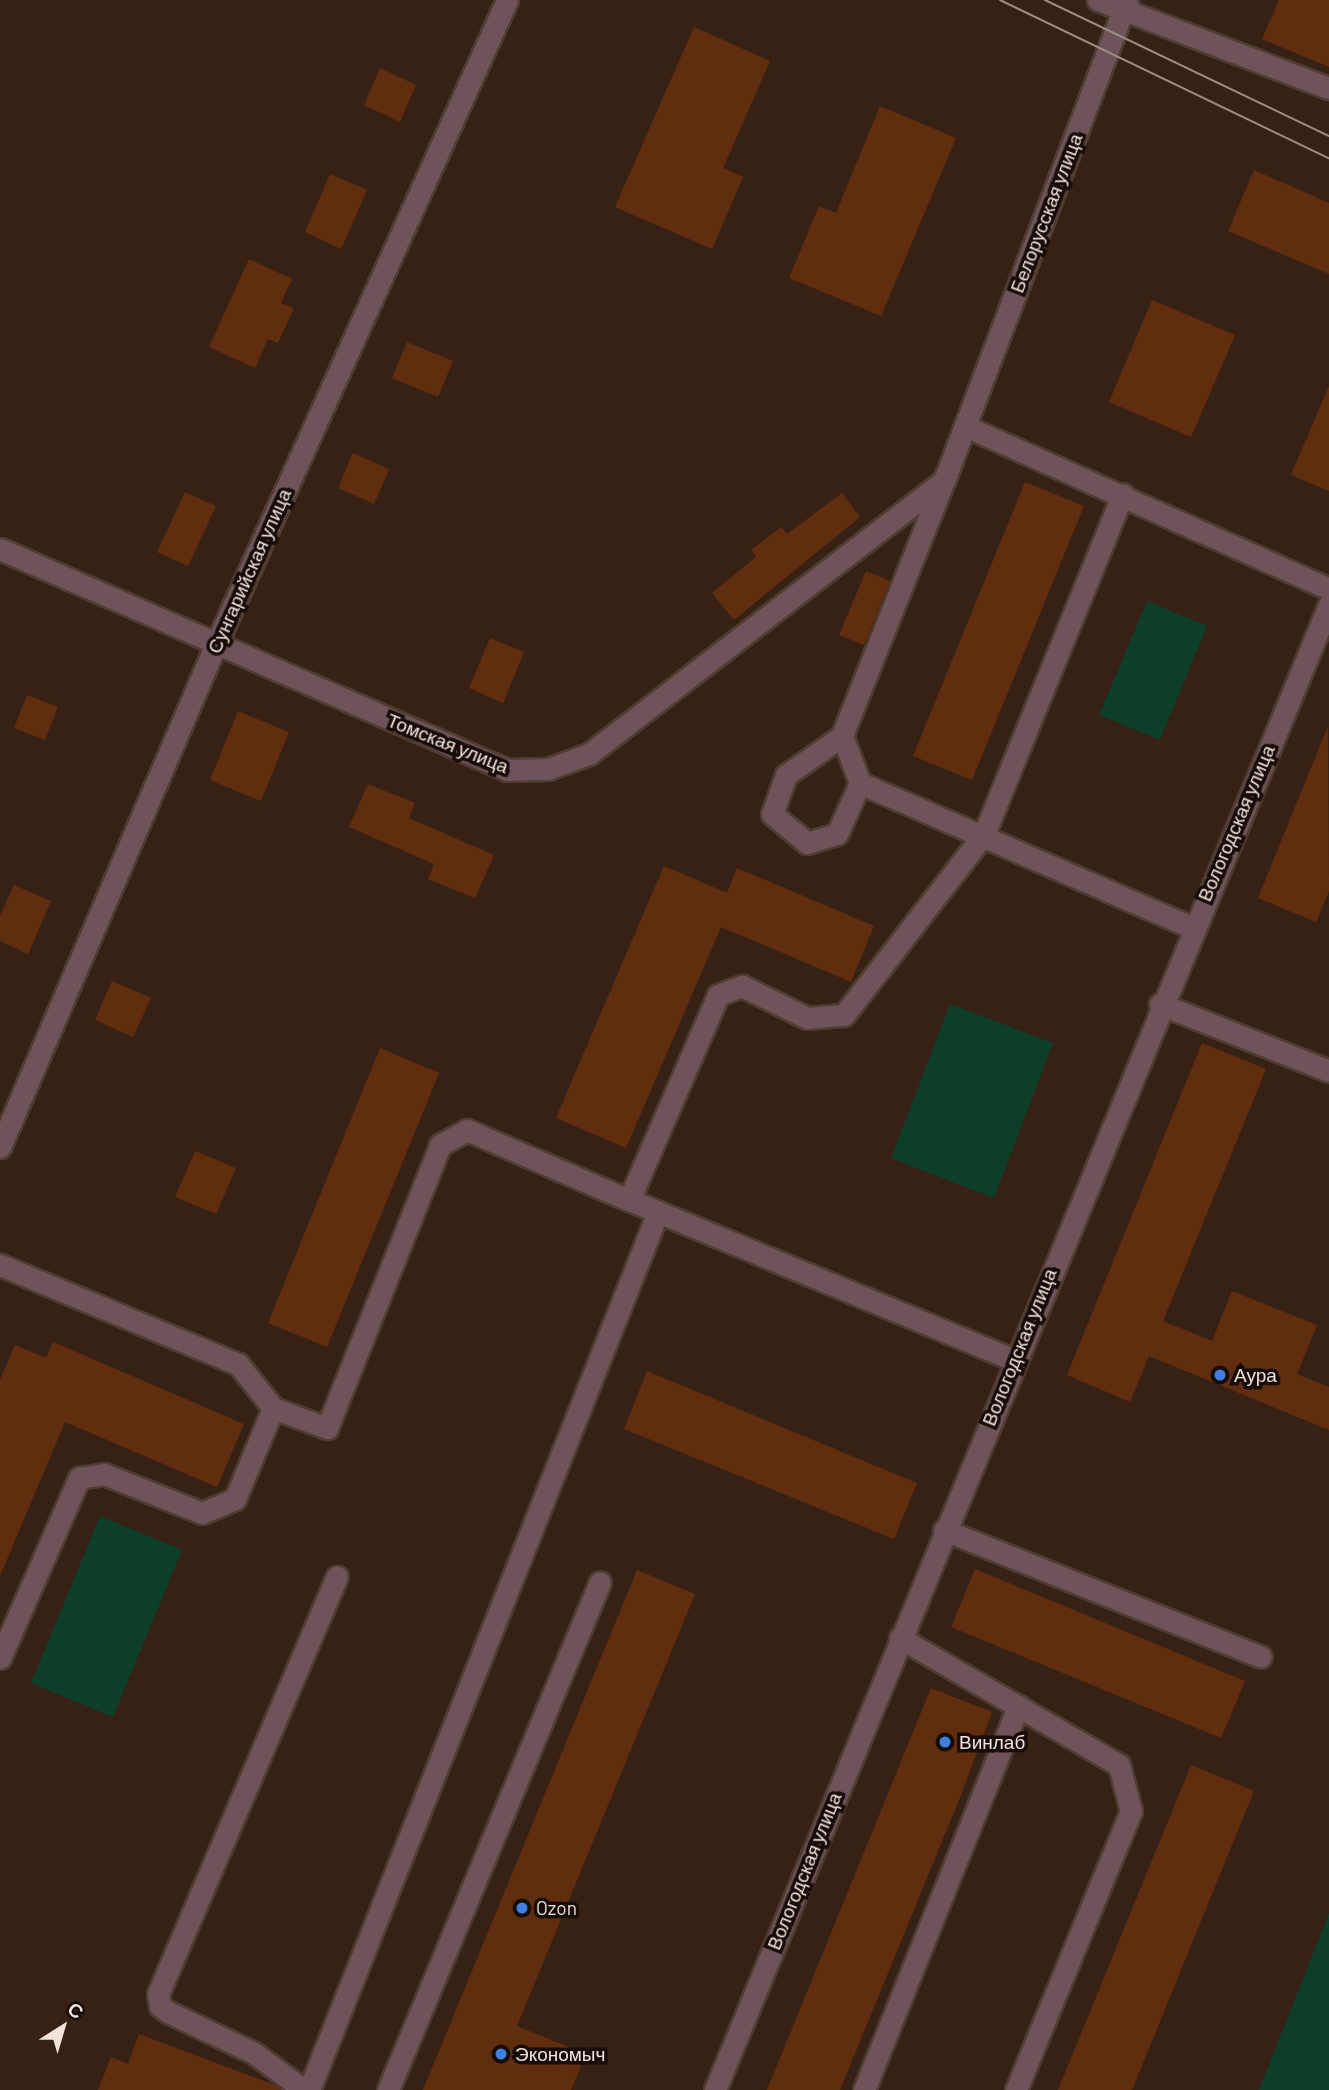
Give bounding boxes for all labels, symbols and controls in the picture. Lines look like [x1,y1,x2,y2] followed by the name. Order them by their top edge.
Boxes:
[1005,130,1087,296] street label: Белорусская улица
[202,485,296,657] street label: Сунгарийская улица
[384,708,512,778] street label: Томская улица
[1193,741,1279,905] street label: Вологодская улица
[977,1265,1061,1429] street label: Вологодская улица
[1234,1364,1277,1386] place label: Аура
[1212,1367,1228,1383] marker: Аура
[959,1731,1025,1753] place label: Винлаб
[937,1734,953,1750] marker: Винлаб
[762,1789,846,1953] street label: Вологодская улица
[536,1897,577,1919] place label: Ozon
[514,1900,530,1916] marker: Ozon
[28,1992,98,2062] north arrow
[64,1997,88,2023] text: С
[515,2043,605,2065] place label: Экономыч
[493,2046,509,2062] marker: Экономыч

